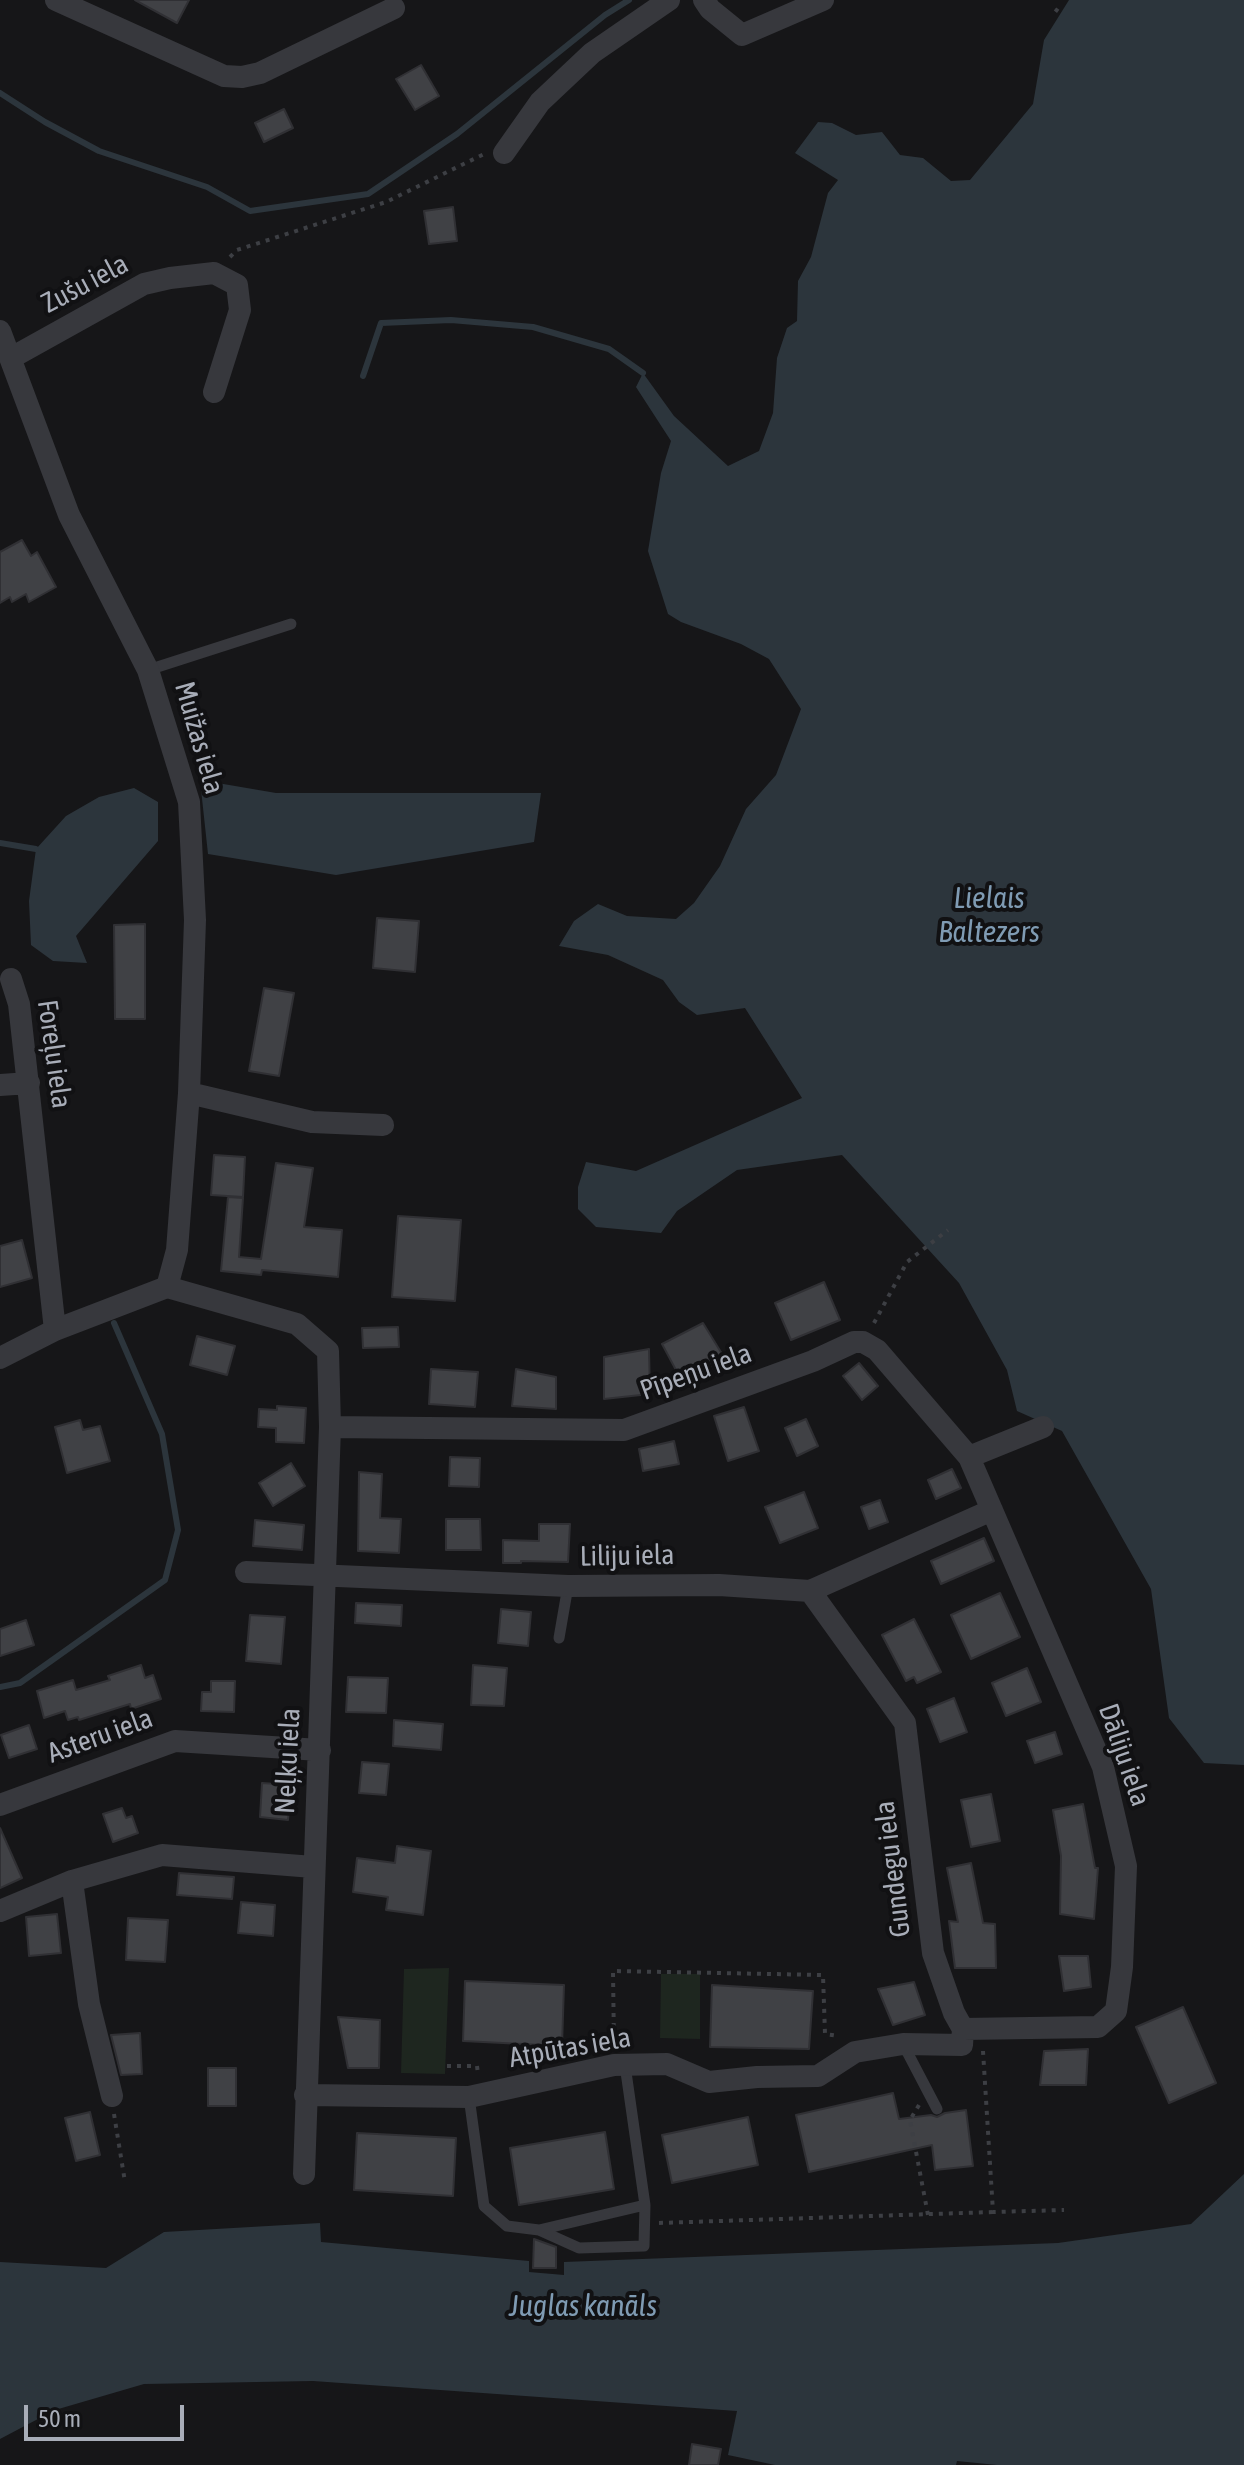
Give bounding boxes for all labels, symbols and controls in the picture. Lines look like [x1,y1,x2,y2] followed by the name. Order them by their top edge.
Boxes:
[36,247,134,321] street label: Zušu iela
[167,678,231,798] street label: Muižas iela
[938,881,1040,952] water label: Lielais Baltezers
[30,998,78,1110] street label: Foreļu iela
[636,1336,756,1408] street label: Pīpeņu iela
[579,1538,675,1574] street label: Liliju iela
[1091,1699,1157,1811] street label: Dāliju iela
[43,1702,157,1770] street label: Asteru iela
[268,1707,308,1815] street label: Neļķu iela
[868,1799,918,1939] street label: Gundegu iela
[507,2021,633,2075] street label: Atpūtas iela
[509,2289,657,2325] water label: Juglas kanāls
[28,2389,188,2439] scale bar
[38,2405,81,2432] text: 50 m

